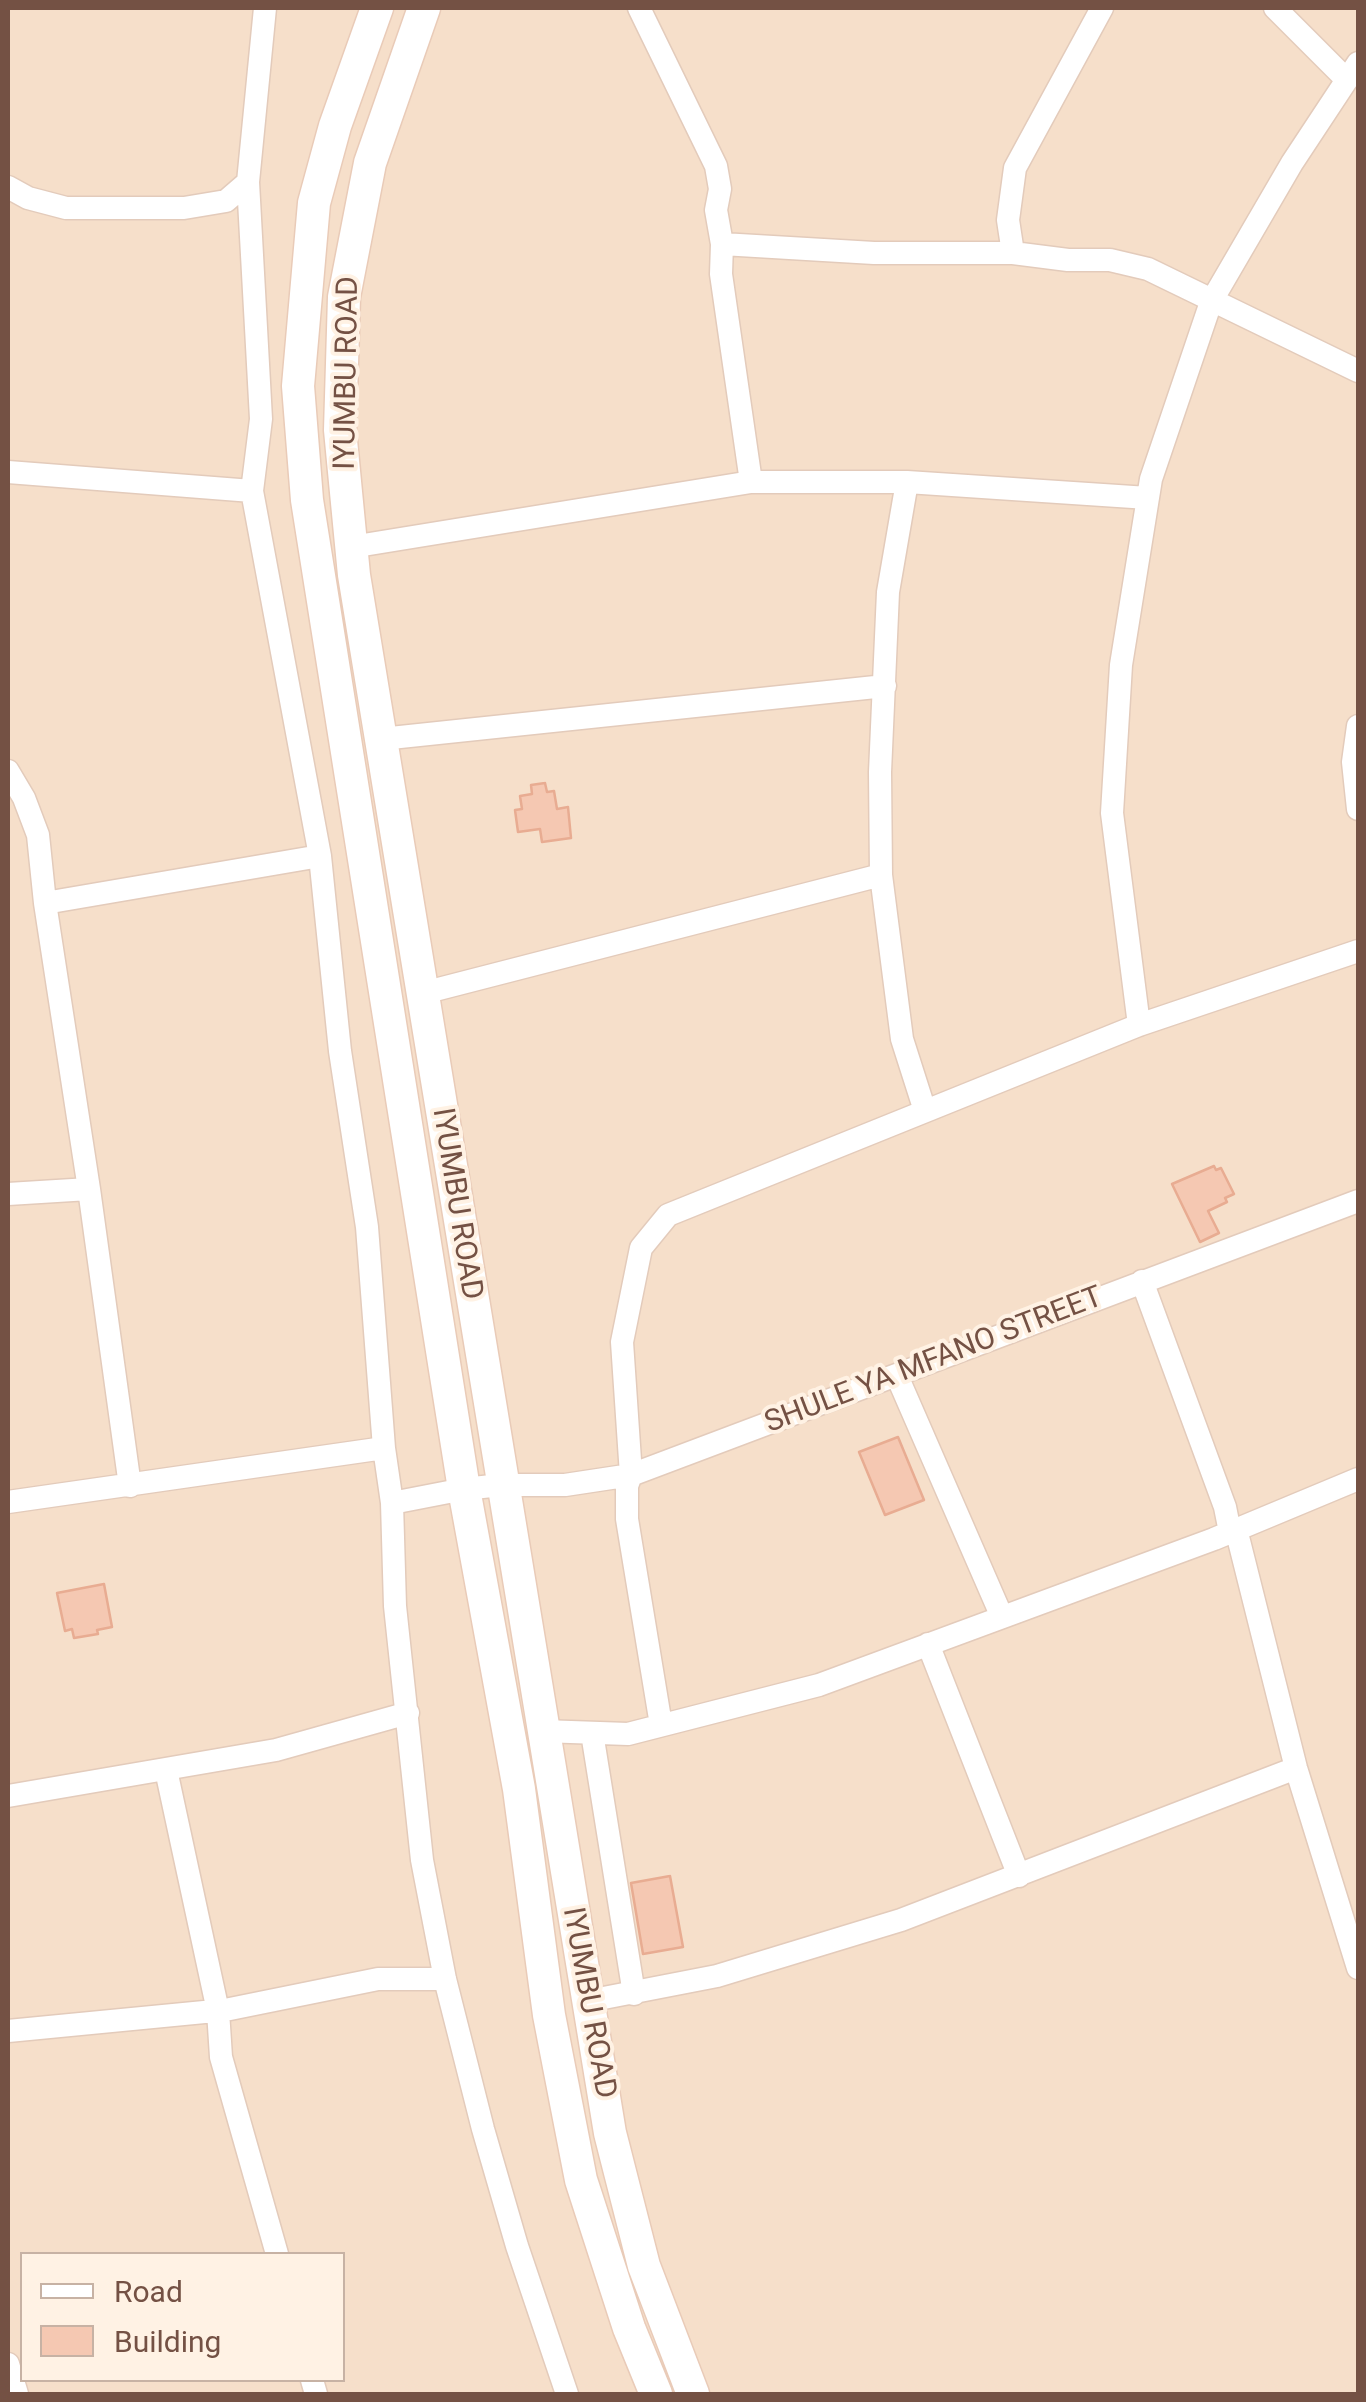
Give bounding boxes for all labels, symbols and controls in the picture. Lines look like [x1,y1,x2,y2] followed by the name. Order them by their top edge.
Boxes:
[328,276,368,470] street label: IYUMBU ROAD
[423,1106,489,1302] street label: IYUMBU ROAD
[760,1280,1108,1442] street label: SHULE YA MFANO STREET
[553,1905,623,2101] street label: IYUMBU ROAD
[20,2252,345,2382] legend
[114,2274,183,2309] text: Road
[114,2324,221,2359] text: Building

